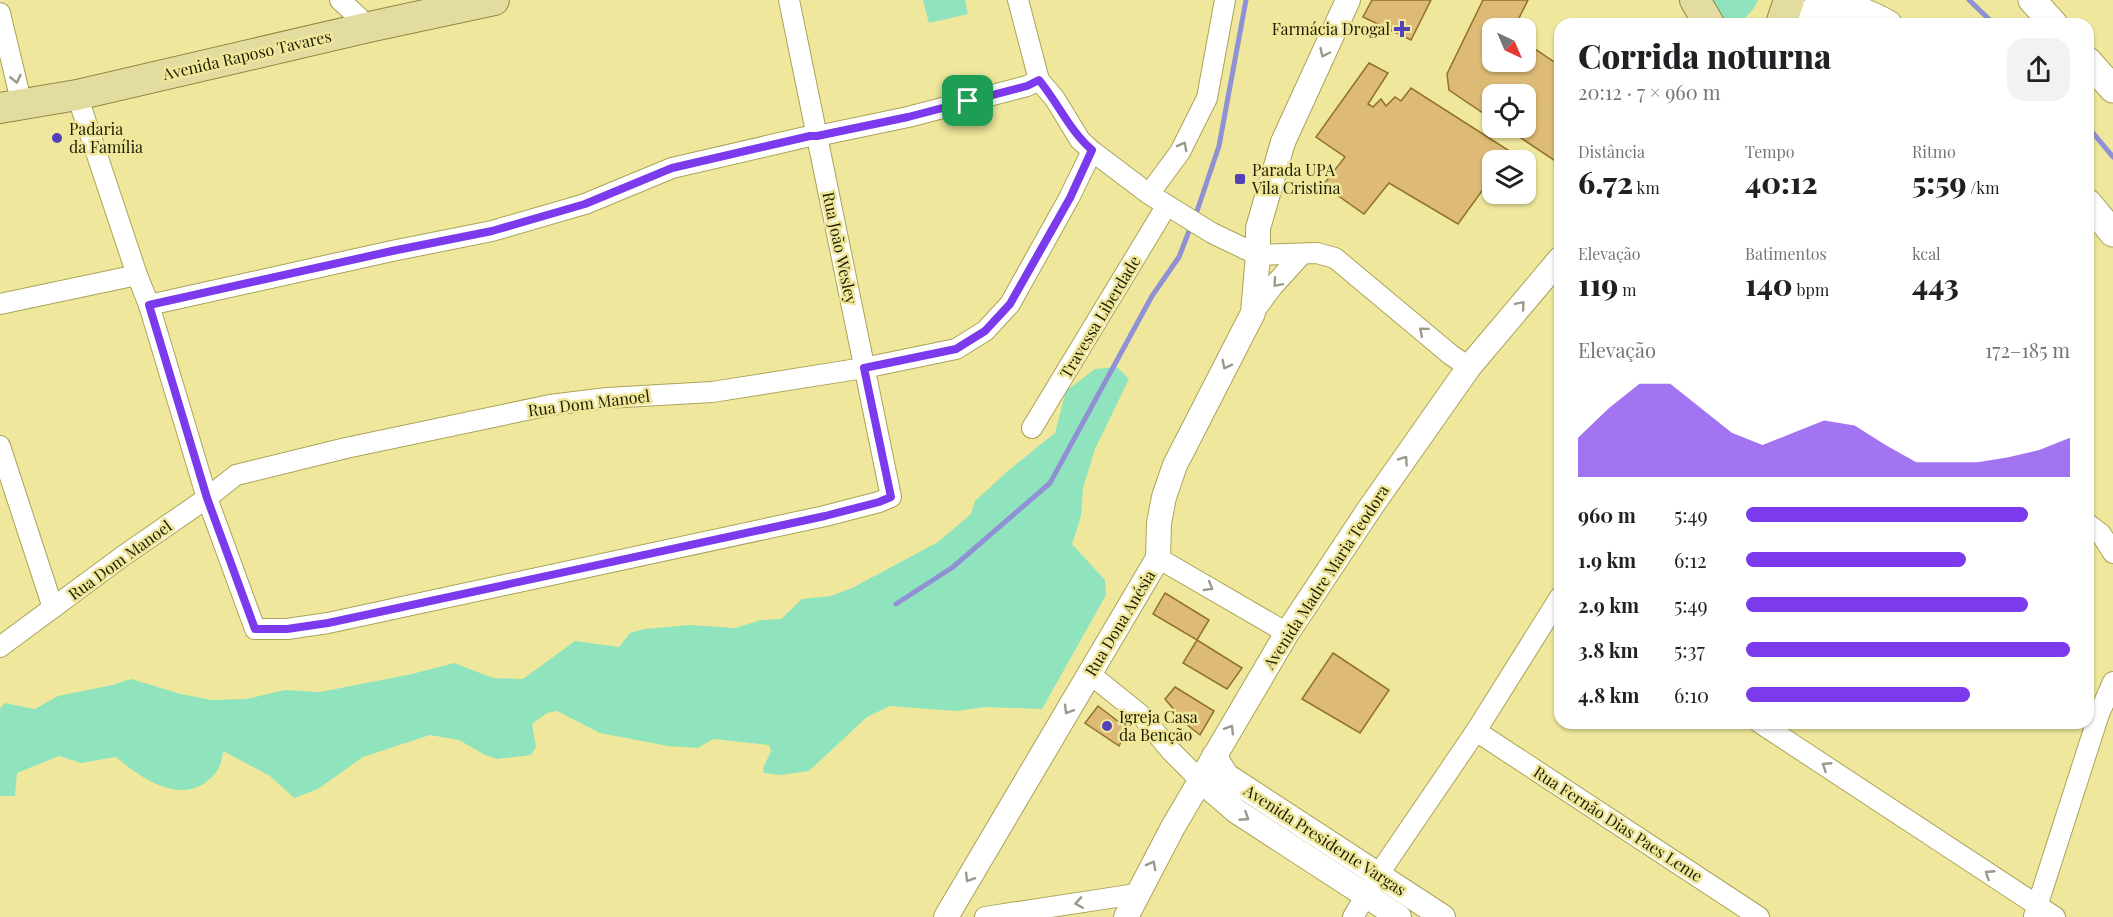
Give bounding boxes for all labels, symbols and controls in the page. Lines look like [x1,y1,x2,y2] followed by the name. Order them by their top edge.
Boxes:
[1272,18,1390,39] place label: Farmácia Drogal
[1482,18,1536,72] north arrow
[1482,18,1536,204] map controls
[1395,22,1409,36] marker: Farmácia Drogal
[160,25,333,84] street label: Avenida Raposo Tavares
[1578,33,1831,77] text: Corrida noturna
[2007,38,2070,101] button: share
[1319,47,1331,58] one-way arrow
[8,74,21,84] one-way arrow
[942,75,993,126] pin
[1578,78,1720,105] text: 20:12 · 7 × 960 m
[951,84,984,117] icon: arrive
[1482,84,1536,138] button: locate
[69,118,143,157] place label: Padaria da Família
[50,131,64,145] marker: Padaria da Família
[1578,141,1645,162] text: Distância
[1745,141,1795,162] text: Tempo
[1912,141,1956,162] text: Ritmo
[1176,142,1187,153] one-way arrow
[1482,150,1536,204] button: layers
[1251,159,1341,198] place label: Parada UPA Vila Cristina
[1578,162,1633,202] text: 6.72
[1745,162,1818,202] text: 40:12
[1912,162,1966,202] text: 5:59
[1233,172,1247,186] marker: Parada UPA Vila Cristina
[1633,177,1660,198] text: km
[1966,177,1999,198] text: /km
[818,190,863,306] street label: Rua João Wesley
[1578,243,1640,264] text: Elevação
[1745,243,1827,264] text: Batimentos
[1912,243,1941,264] text: kcal
[1055,252,1144,382] street label: Travessa Liberdade
[1578,264,1618,304] text: 119
[1745,264,1793,304] text: 140
[1912,264,1959,304] text: 443
[1273,276,1284,287] one-way arrow
[1618,279,1637,300] text: m
[1793,279,1829,300] text: bpm
[1514,301,1525,312] one-way arrow
[1419,327,1430,338] one-way arrow
[1578,336,1656,363] text: Elevação
[1985,336,2070,363] text: 172–185 m
[1222,359,1233,370] one-way arrow
[527,385,652,420] street label: Rua Dom Manoel
[1397,456,1408,467] one-way arrow
[1258,481,1393,674] street label: Avenida Madre Maria Teodora
[1578,501,1636,528] text: 960 m
[1674,501,1708,528] text: 5:49
[64,515,176,604] street label: Rua Dom Manoel
[1578,546,1636,573] text: 1.9 km
[1674,546,1707,573] text: 6:12
[1080,566,1160,680] street label: Rua Dona Anésia
[1203,580,1213,591] one-way arrow
[1578,591,1639,618] text: 2.9 km
[1674,591,1708,618] text: 5:49
[1578,636,1639,663] text: 3.8 km
[1674,636,1705,663] text: 5:37
[1578,681,1639,708] text: 4.8 km
[1674,681,1709,708] text: 6:10
[1064,704,1076,714] one-way arrow
[1119,706,1198,745] place label: Igreja Casa da Benção
[1100,719,1114,733] marker: Igreja Casa da Benção
[1222,725,1234,735] one-way arrow
[1530,761,1707,886] street label: Rua Fernão Dias Paes Leme
[1822,762,1832,774] one-way arrow
[1239,779,1410,900] street label: Avenida Presidente Vargas
[1238,810,1249,821] one-way arrow
[1145,860,1156,871] one-way arrow
[1985,870,1996,881] one-way arrow
[964,872,976,882] one-way arrow
[1074,896,1083,908] one-way arrow

